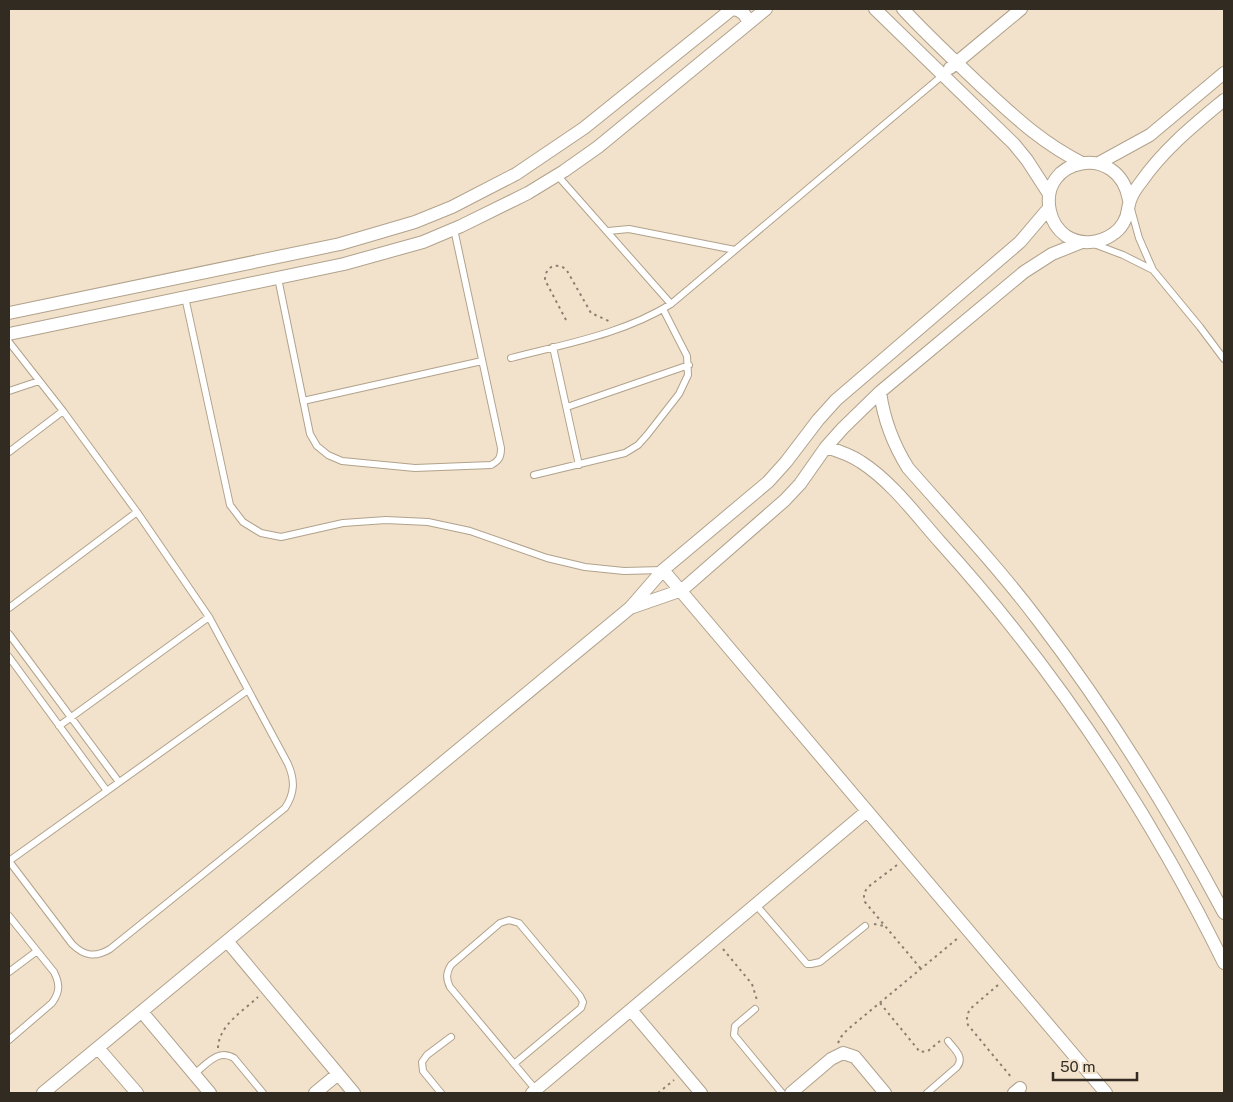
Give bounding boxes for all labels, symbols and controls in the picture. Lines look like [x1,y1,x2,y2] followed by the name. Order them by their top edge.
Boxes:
[1053,1050,1137,1082] scale bar
[1060,1058,1095,1075] text: 50 m

